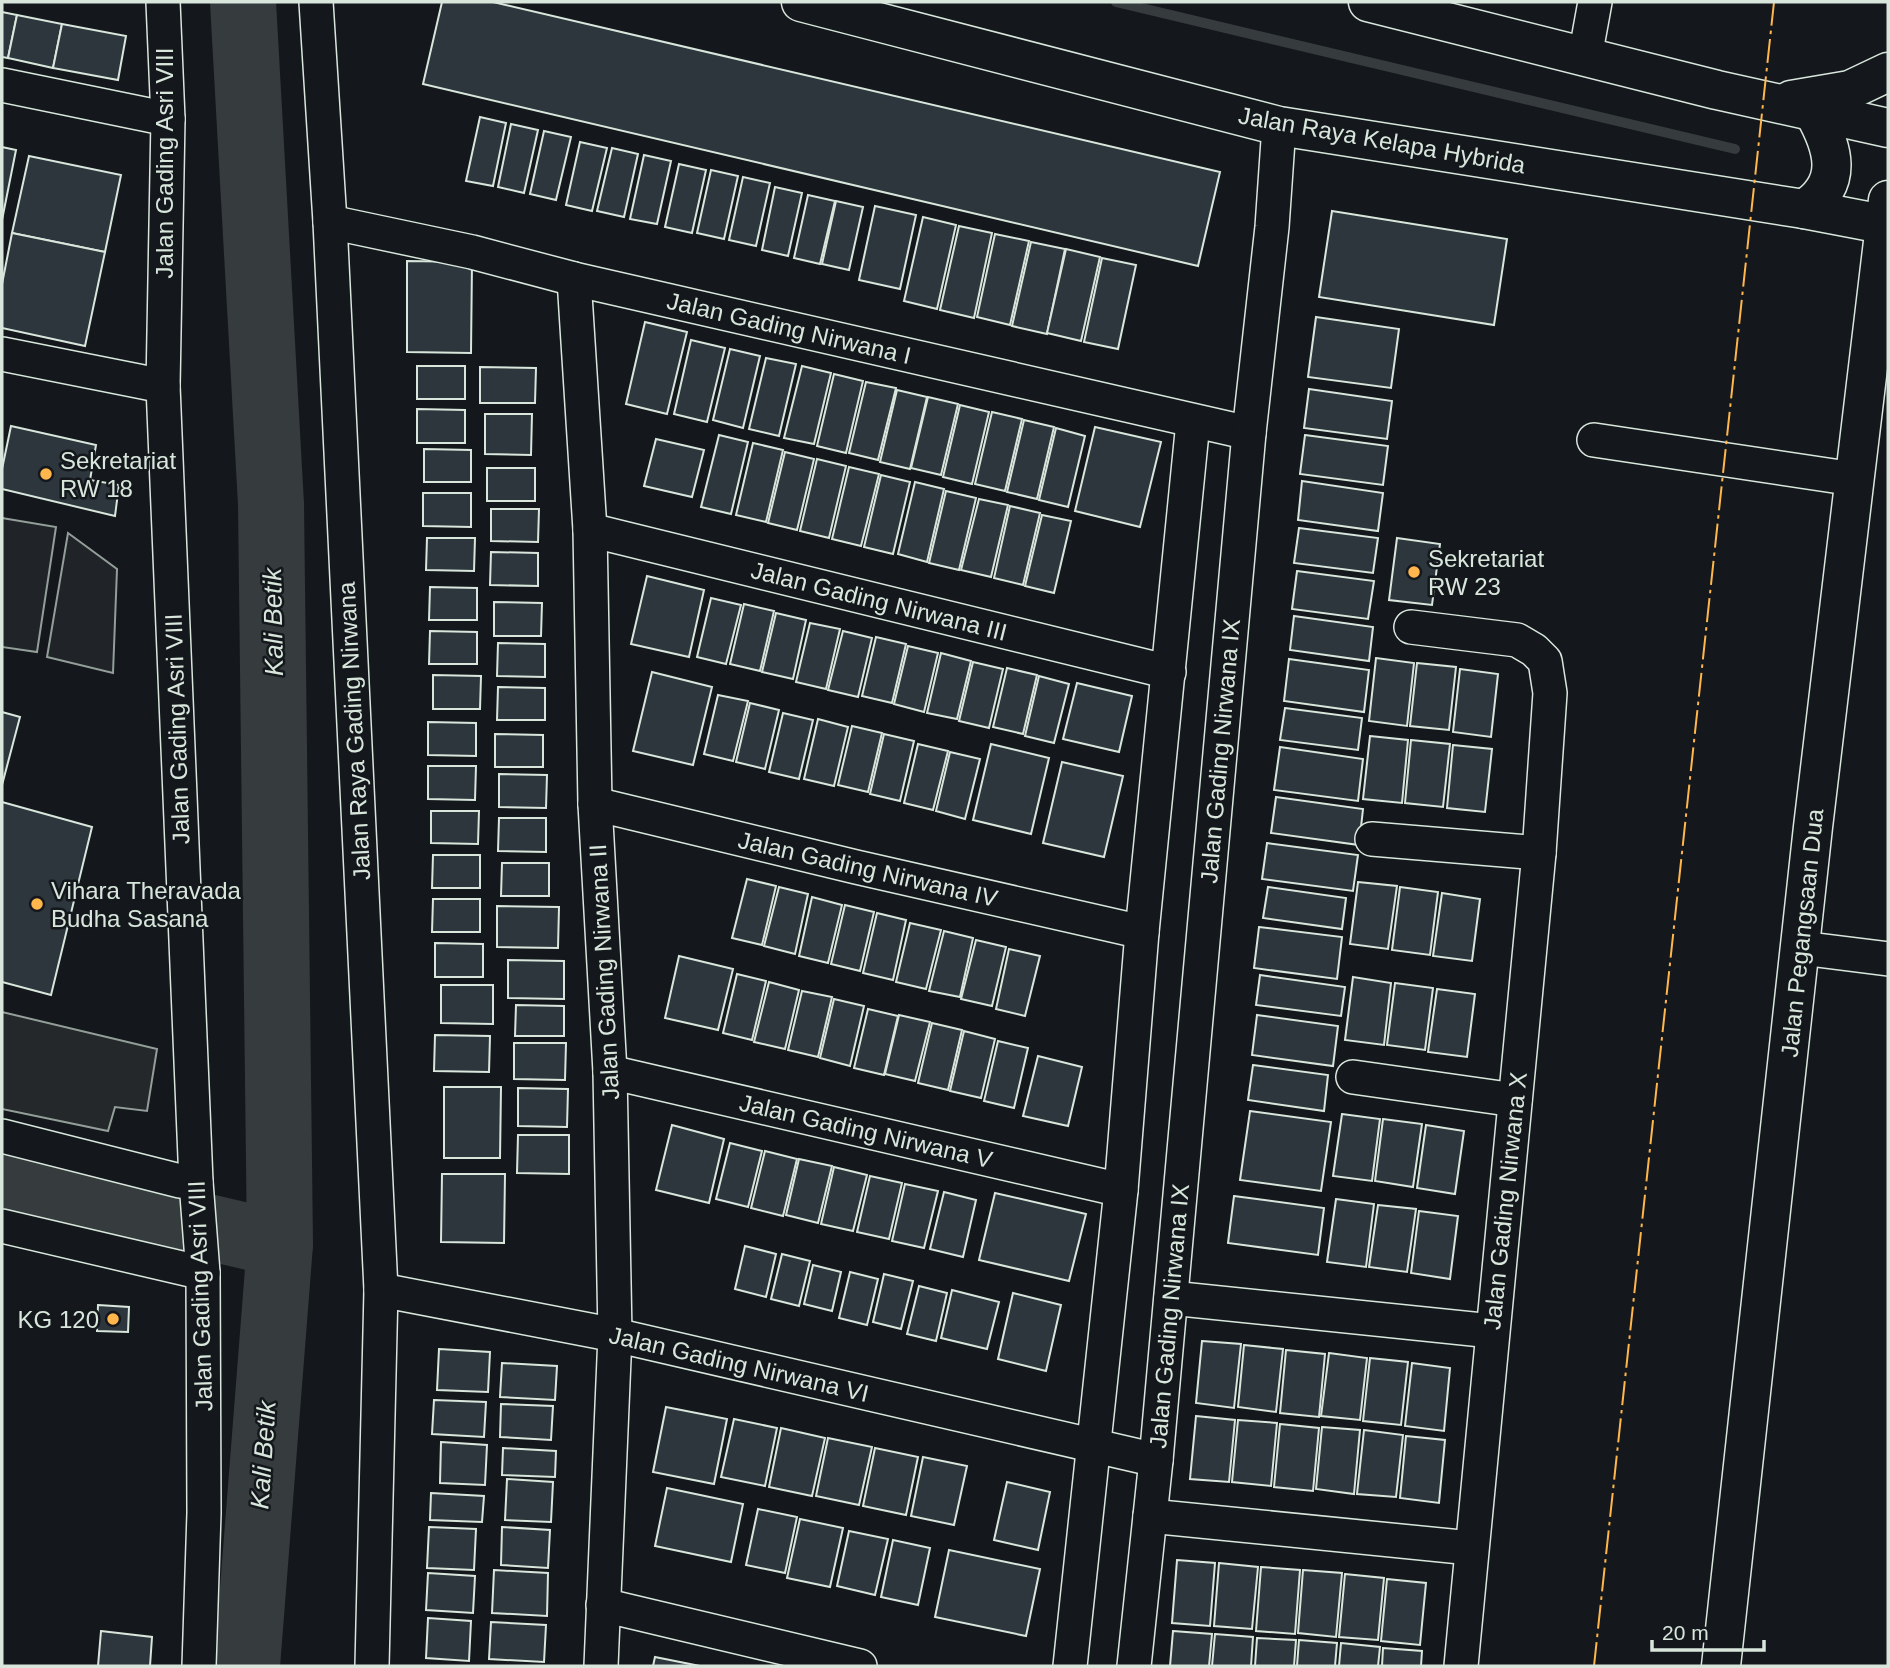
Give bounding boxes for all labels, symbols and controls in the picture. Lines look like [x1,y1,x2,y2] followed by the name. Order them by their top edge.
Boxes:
[151,48,178,278] street label: Jalan Gading Asri VIII
[1236,101,1528,179] street label: Jalan Raya Kelapa Hybrida
[664,287,914,369] street label: Jalan Gading Nirwana I
[60,447,176,502] place label: Sekretariat RW 18
[38,466,54,482] marker: Sekretariat RW 18
[1428,545,1544,600] place label: Sekretariat RW 23
[748,556,1010,646] street label: Jalan Gading Nirwana III
[1406,564,1422,580] marker: Sekretariat RW 23
[257,566,289,676] water label: Kali Betik
[333,580,375,881] street label: Jalan Raya Gading Nirwana
[159,613,195,845] street label: Jalan Gading Asri VIII
[1195,618,1245,884] street label: Jalan Gading Nirwana IX
[1776,807,1829,1058] street label: Jalan Pegangsaan Dua
[736,826,1000,912] street label: Jalan Gading Nirwana IV
[584,843,624,1101] street label: Jalan Gading Nirwana II
[51,877,242,932] place label: Vihara Theravada Budha Sasana
[29,896,45,912] marker: Vihara Theravada Budha Sasana
[1478,1071,1532,1331] street label: Jalan Gading Nirwana X
[737,1089,995,1173] street label: Jalan Gading Nirwana V
[182,1180,218,1412] street label: Jalan Gading Asri VIII
[1144,1183,1194,1449] street label: Jalan Gading Nirwana IX
[18,1306,99,1333] place label: KG 120
[105,1311,121,1327] marker: KG 120
[607,1321,871,1407] street label: Jalan Gading Nirwana VI
[244,1398,282,1510] water label: Kali Betik
[1652,1608,1764,1652] scale bar
[1662,1621,1709,1644] text: 20 m

